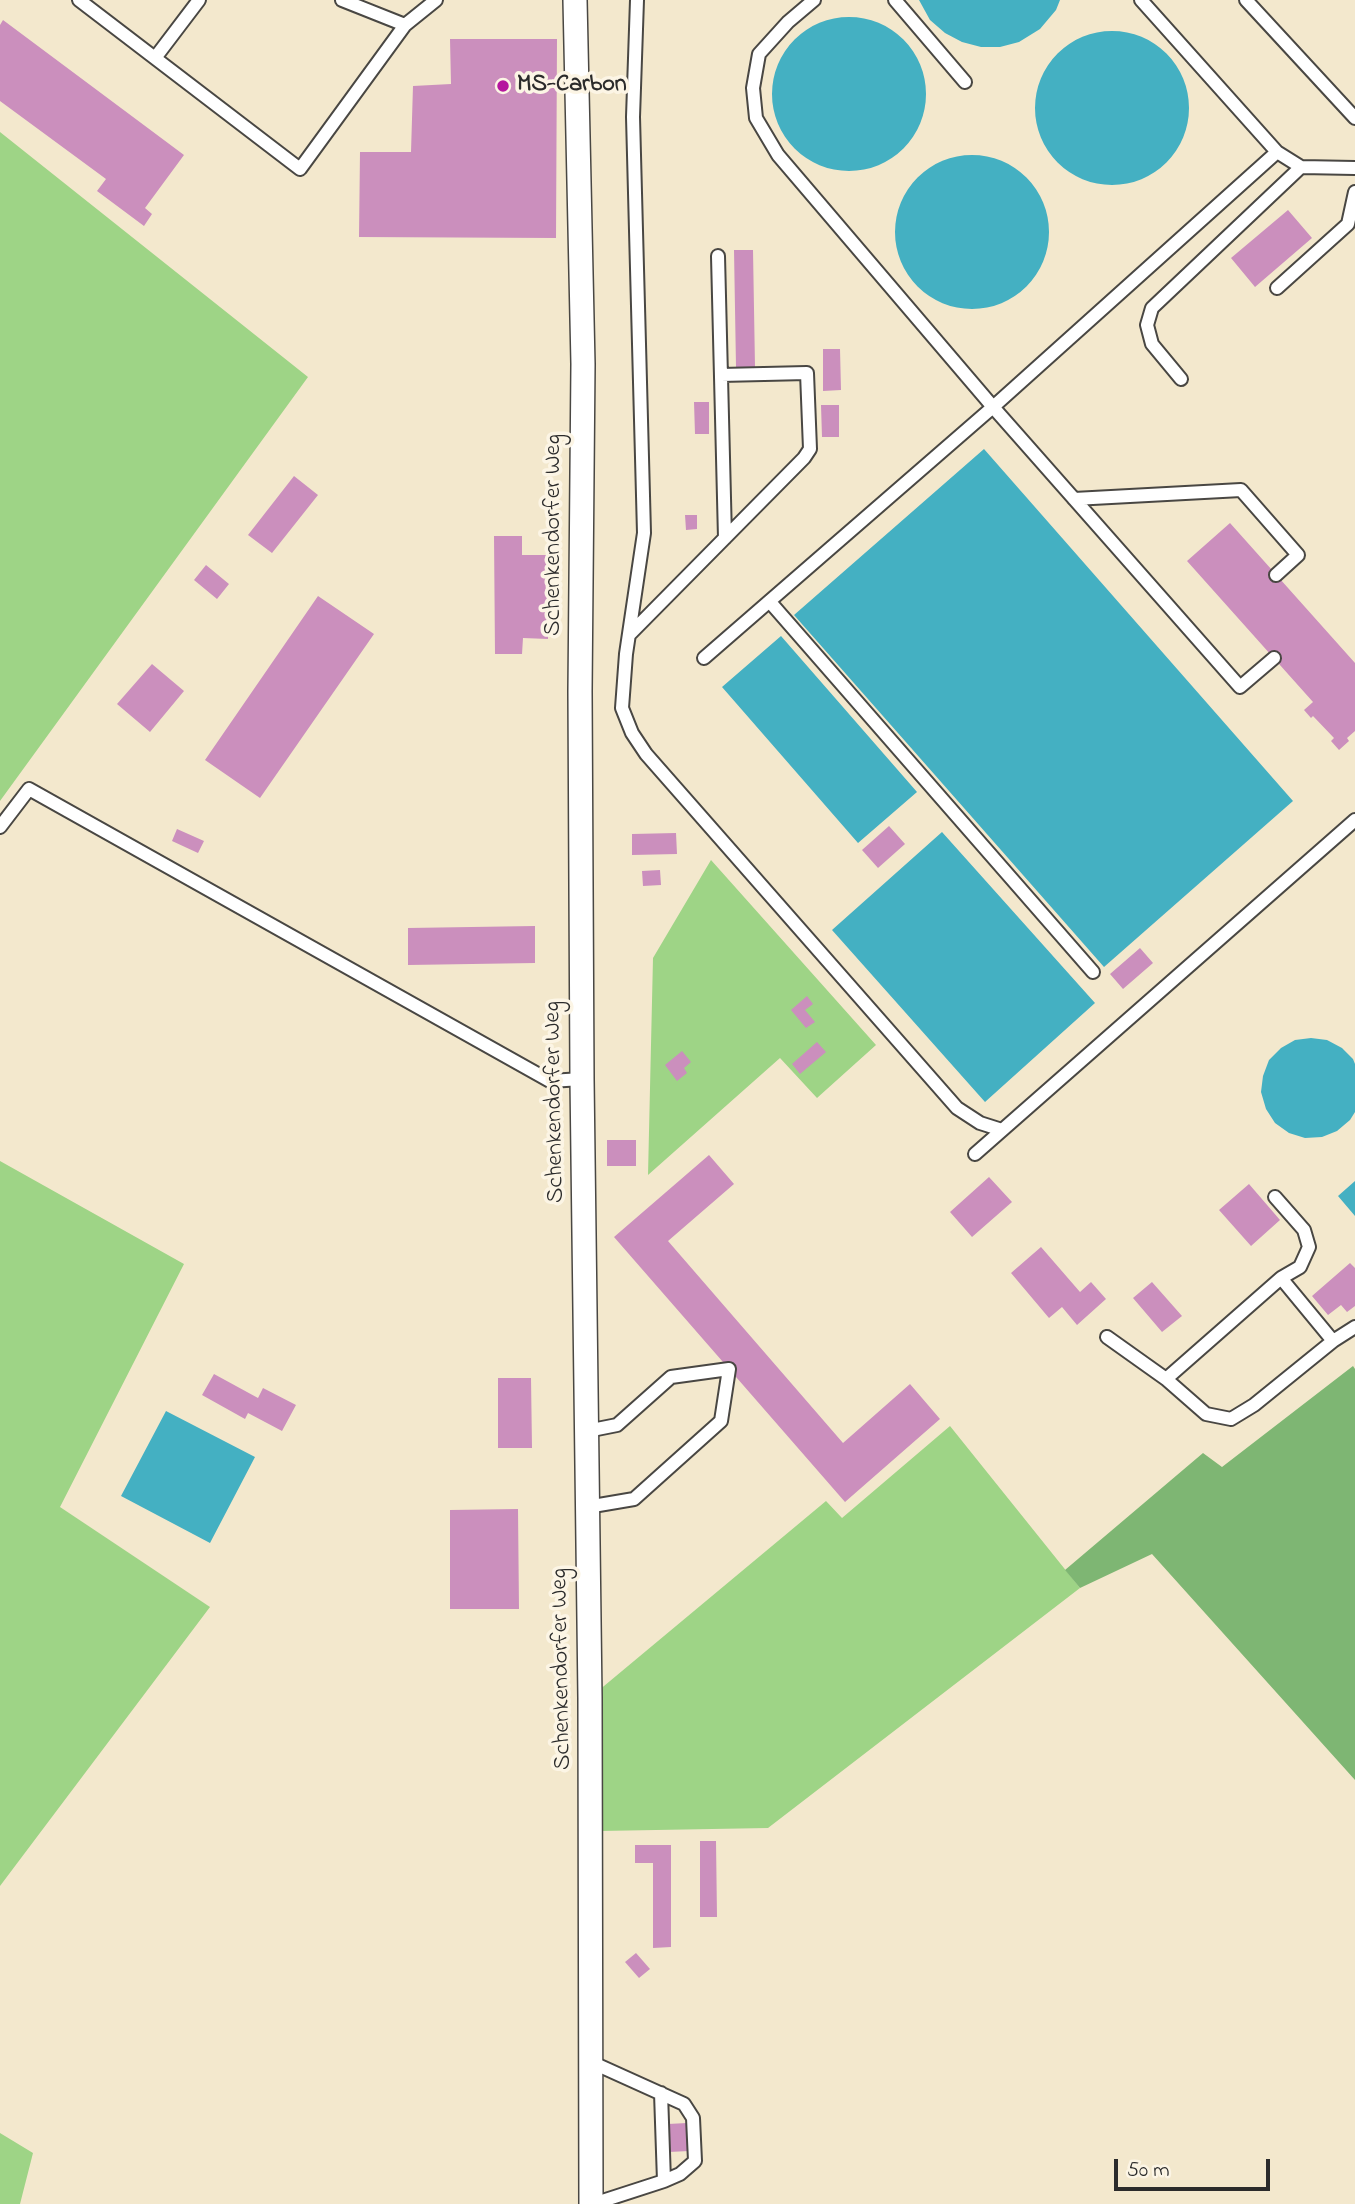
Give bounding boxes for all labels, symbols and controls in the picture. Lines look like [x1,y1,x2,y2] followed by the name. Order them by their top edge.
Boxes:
[517,72,627,100] place label: MS-Carbon
[495,78,511,94] marker: MS-Carbon
[541,434,569,636] street label: Schenkendorfer Weg
[540,1001,572,1203] street label: Schenkendorfer Weg
[547,1568,579,1770] street label: Schenkendorfer Weg
[1117,2144,1273,2188] scale bar
[1127,2156,1170,2186] text: 50 m

